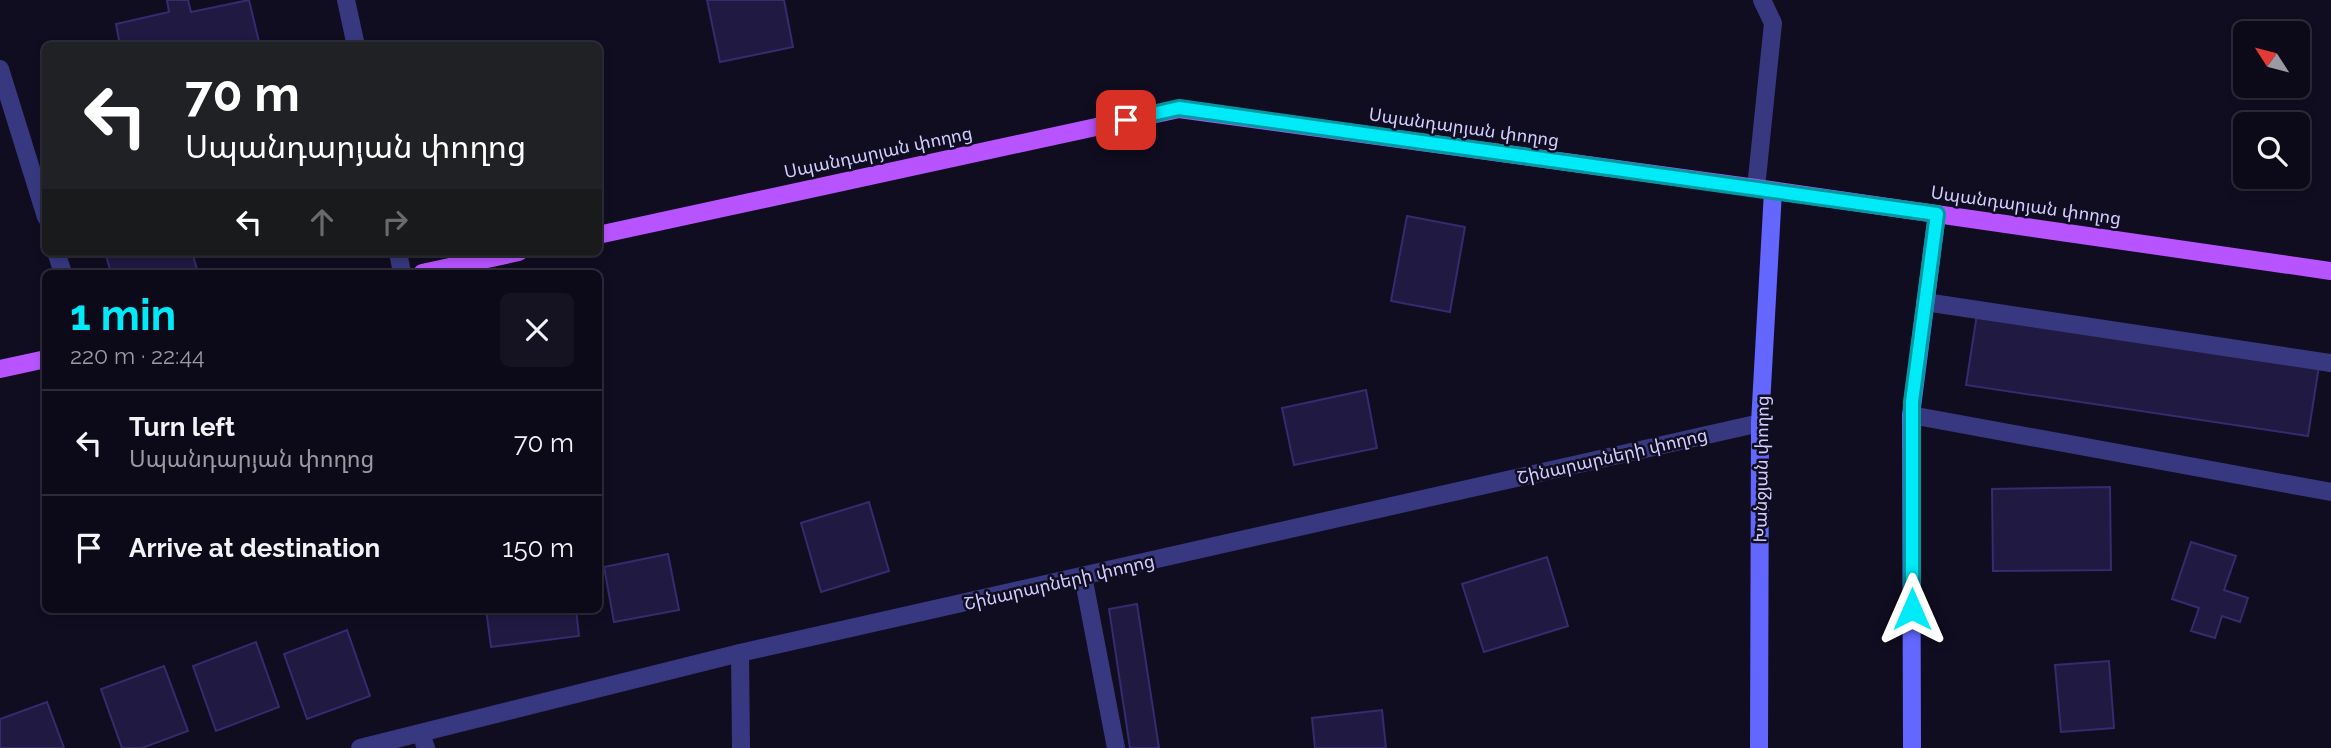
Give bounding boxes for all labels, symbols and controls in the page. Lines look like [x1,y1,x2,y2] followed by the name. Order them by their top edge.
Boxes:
[2233,21,2310,98] north arrow
[2233,21,2310,189] map controls
[185,65,300,122] text: 70 m
[70,70,161,161] icon: left
[1096,90,1156,150] pin
[1107,101,1145,139] icon: arrive
[1368,103,1560,151] street label: Սպանդարյան փողոց
[2233,112,2310,189] button: search
[782,122,974,182] street label: Սպանդարյան փողոց
[185,128,526,165] text: Սպանդարյան փողոց
[1930,181,2122,229] street label: Սպանդարյան փողոց
[230,203,268,241] icon: left
[303,203,341,241] icon: ahead
[376,203,414,241] icon: right
[70,291,176,340] text: 1 min
[500,293,574,367] button: close
[70,342,205,369] text: 220 m · 22:44
[1749,395,1773,543] street label: Խանջյան փողոց
[129,412,235,442] text: Turn left
[70,424,108,462] icon: left
[1515,424,1709,488] street label: Շինարարների փողոց
[514,428,574,458] text: 70 m
[129,445,374,472] text: Սպանդարյան փողոց
[70,529,108,567] icon: arrive
[129,533,380,563] text: Arrive at destination
[502,533,574,563] text: 150 m
[962,550,1156,614] street label: Շինարարների փողոց
[1875,572,1949,646] position arrow

